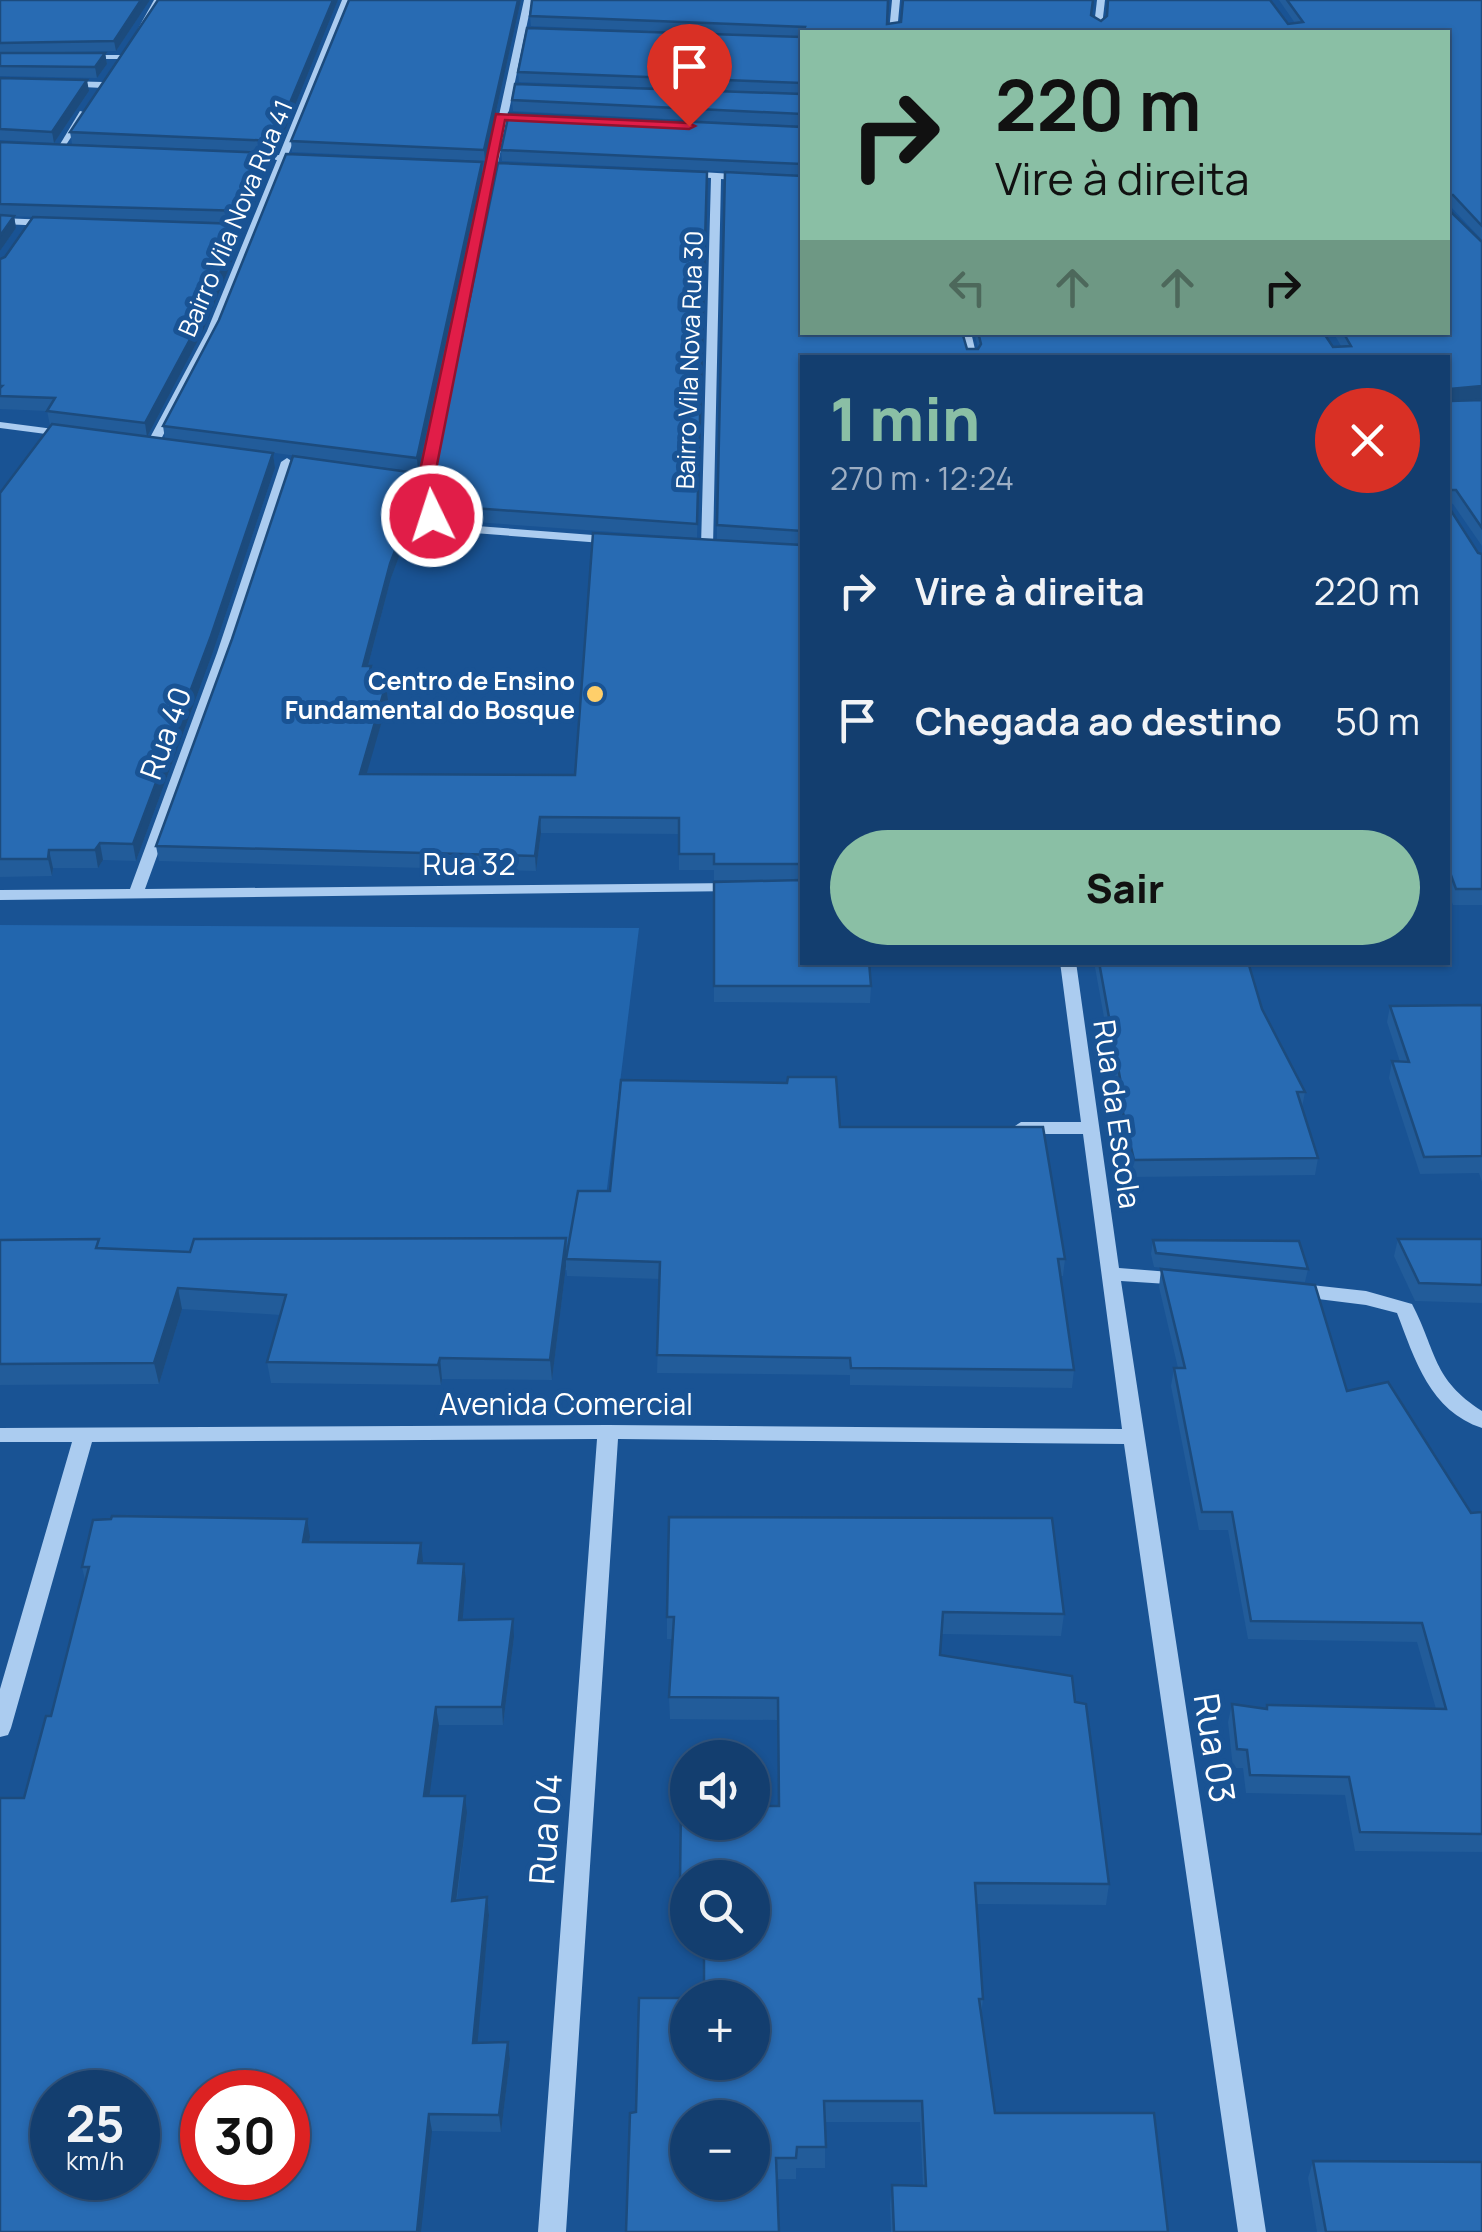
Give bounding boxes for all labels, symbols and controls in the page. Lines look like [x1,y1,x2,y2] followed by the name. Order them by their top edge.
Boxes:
[647,24,732,127] pin
[662,39,717,94] icon: arrive
[995,56,1201,152] text: 220 m
[830,70,960,200] icon: right
[169,94,301,342] street label: Bairro Vila Nova Rua 41
[995,147,1250,209] text: Vire à direita
[667,230,711,490] street label: Bairro Vila Nova Rua 30
[940,260,995,315] icon: left
[1045,260,1100,315] icon: ahead
[1150,260,1205,315] icon: ahead
[1255,260,1310,315] icon: right
[830,377,980,459] text: 1 min
[1315,388,1420,493] button: close
[830,456,1014,500] text: 270 m · 12:24
[380,464,484,568] position arrow
[830,563,885,618] icon: right
[915,564,1145,616] text: Vire à direita
[1314,564,1420,616] text: 220 m
[285,663,575,727] place label: Centro de Ensino Fundamental do Bosque
[129,681,201,785] street label: Rua 40
[584,683,606,705] marker: Centro de Ensino Fundamental do Bosque
[830,693,885,748] icon: arrive
[915,694,1282,746] text: Chegada ao destino
[1335,694,1420,746] text: 50 m
[830,830,1420,945] button: Sair
[422,843,516,884] street label: Rua 32
[1084,1017,1152,1211] street label: Rua da Escola
[439,1383,693,1424] street label: Avenida Comercial
[1183,1690,1247,1806] street label: Rua 03
[670,1740,770,2200] map controls
[670,1740,770,1840] button: sound
[517,1772,573,1886] street label: Rua 04
[670,1860,770,1960] button: search
[670,1980,770,2080] button: +
[180,2070,310,2200] speed limit sign: 30
[65,2089,125,2157] text: 25
[670,2100,770,2200] button: −
[66,2143,124,2178] text: km/h

